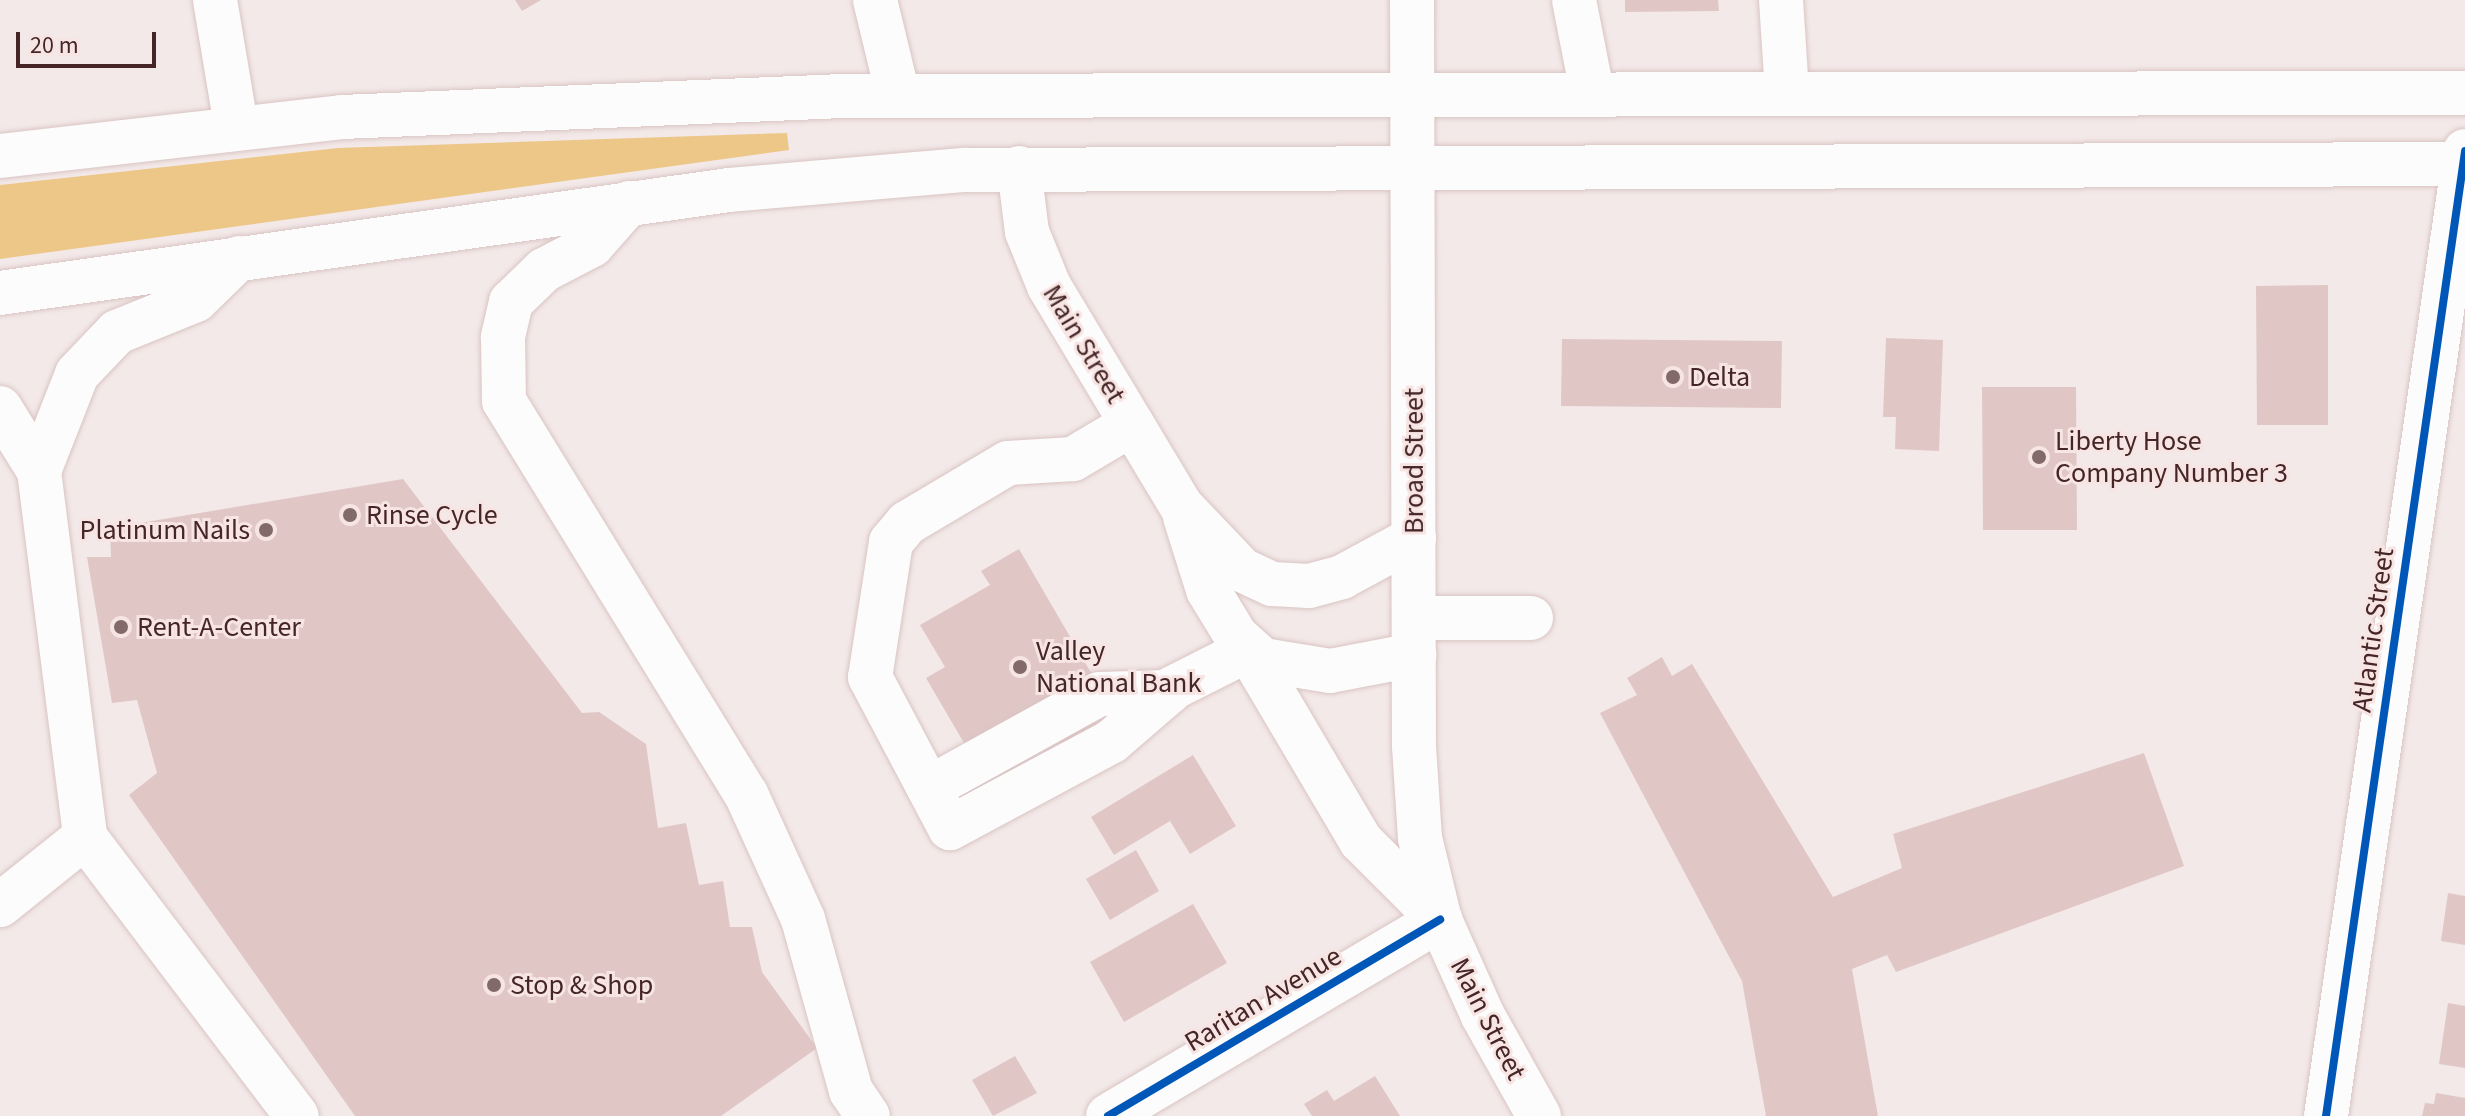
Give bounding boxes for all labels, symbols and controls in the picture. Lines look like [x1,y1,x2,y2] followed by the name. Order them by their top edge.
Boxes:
[20,16,160,66] scale bar
[30,28,79,63] text: 20 m
[1035,279,1133,409] street label: Main Street
[1689,360,1750,394] place label: Delta
[1664,368,1682,386] marker: Delta
[1397,388,1431,534] street label: Broad Street
[2055,424,2288,490] place label: Liberty Hose Company Number 3
[2030,448,2048,466] marker: Liberty Hose Company Number 3
[366,498,498,532] place label: Rinse Cycle
[341,506,359,524] marker: Rinse Cycle
[80,513,250,547] place label: Platinum Nails
[257,521,275,539] marker: Platinum Nails
[2345,546,2401,714] street label: Atlantic Street
[137,610,301,644] place label: Rent-A-Center
[112,618,130,636] marker: Rent-A-Center
[1036,634,1201,700] place label: Valley National Bank
[1011,658,1029,676] marker: Valley National Bank
[1179,939,1347,1059] street label: Raritan Avenue
[1443,952,1533,1086] street label: Main Street
[510,968,653,1002] place label: Stop & Shop
[485,976,503,994] marker: Stop & Shop

